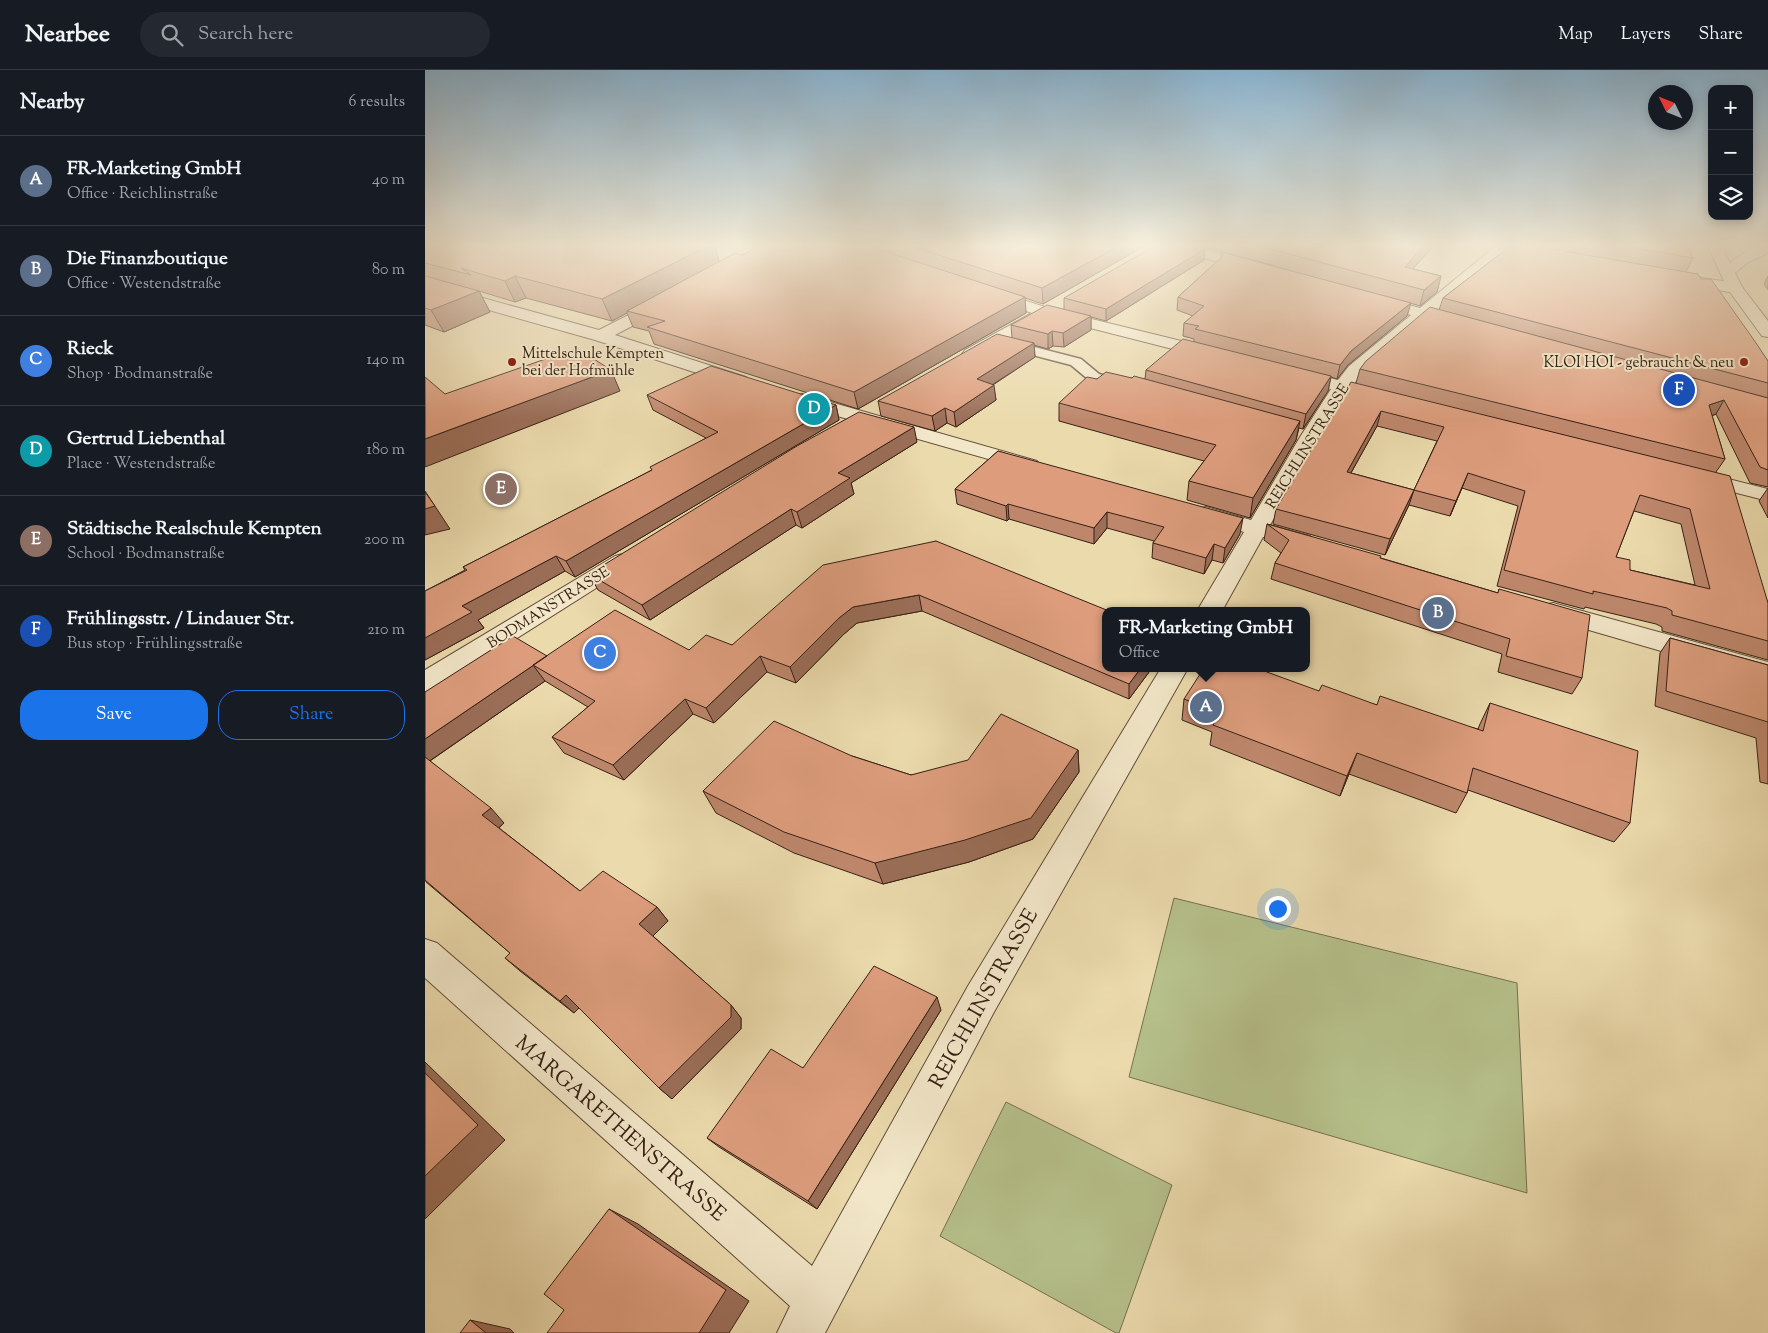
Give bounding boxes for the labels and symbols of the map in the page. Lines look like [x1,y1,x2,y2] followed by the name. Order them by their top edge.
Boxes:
[1648,85,1693,130] north arrow
[522,344,664,382] place label: Mittelschule Kempten bei der Hofmühle
[1543,353,1734,374] place label: KLOI HOI - gebraucht & neu
[506,356,518,368] marker: Mittelschule Kempten bei der Hofmühle
[1738,356,1750,368] marker: KLOI HOI - gebraucht & neu
[1663,371,1695,409] pin: F
[1261,380,1355,513] street label: REICHLINSTRASSE
[798,390,830,428] pin: D
[485,470,517,508] pin: E
[483,562,614,655] street label: BODMANSTRASSE
[1422,594,1454,632] pin: B
[584,634,616,672] pin: C
[1190,688,1222,726] pin: A
[1265,896,1291,922] your location
[923,903,1047,1094] street label: REICHLINSTRASSE
[508,1029,732,1230] street label: MARGARETHENSTRASSE

